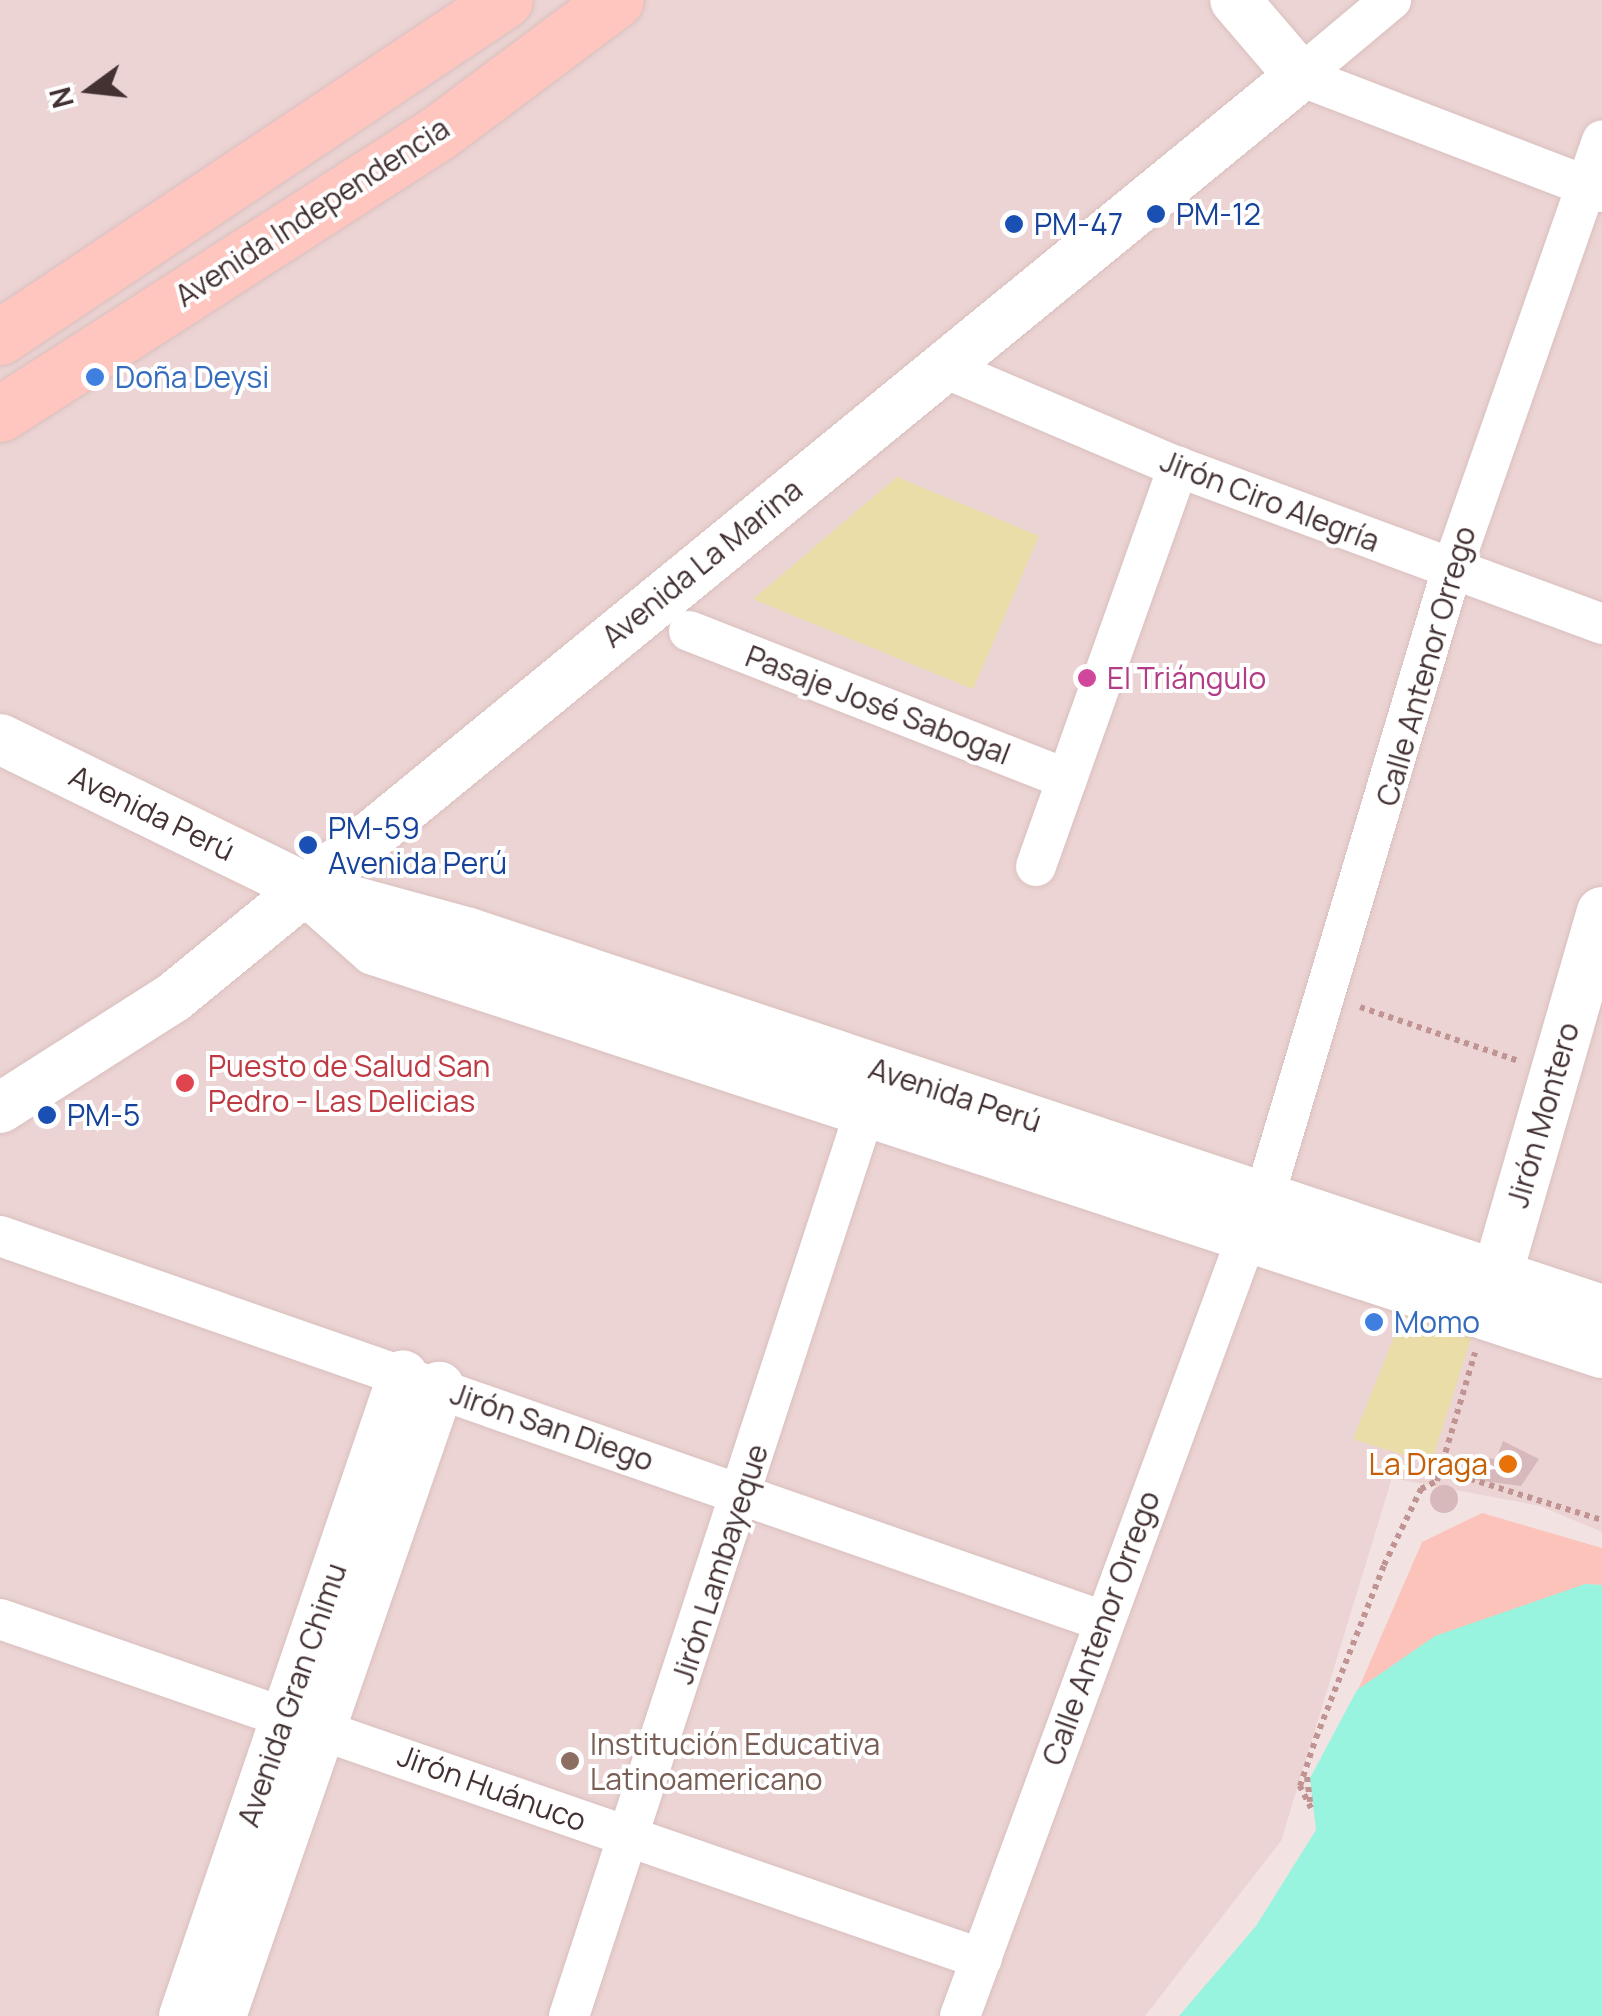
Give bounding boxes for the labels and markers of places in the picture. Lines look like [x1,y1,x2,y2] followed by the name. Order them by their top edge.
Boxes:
[1176,196,1261,232] place label: PM-12
[1145,203,1167,225] marker: PM-12
[1034,206,1123,242] place label: PM-47
[1003,213,1025,235] marker: PM-47
[115,359,269,395] place label: Doña Deysi
[84,366,106,388] marker: Doña Deysi
[1107,660,1266,696] place label: El Triángulo
[1076,667,1098,689] marker: El Triángulo
[328,810,507,880] place label: PM-59 Avenida Perú
[297,834,319,856] marker: PM-59 Avenida Perú
[208,1048,490,1118] place label: Puesto de Salud San Pedro - Las Delicias
[172,1070,198,1096] marker: Puesto de Salud San Pedro - Las Delicias
[67,1097,140,1133] place label: PM-5
[36,1104,58,1126] marker: PM-5
[1394,1304,1480,1340] place label: Momo
[1363,1311,1385,1333] marker: Momo
[1369,1446,1488,1482] place label: La Draga
[1497,1453,1519,1475] marker: La Draga
[590,1726,880,1796] place label: Institución Educativa Latinoamericano
[559,1750,581,1772] marker: Institución Educativa Latinoamericano

